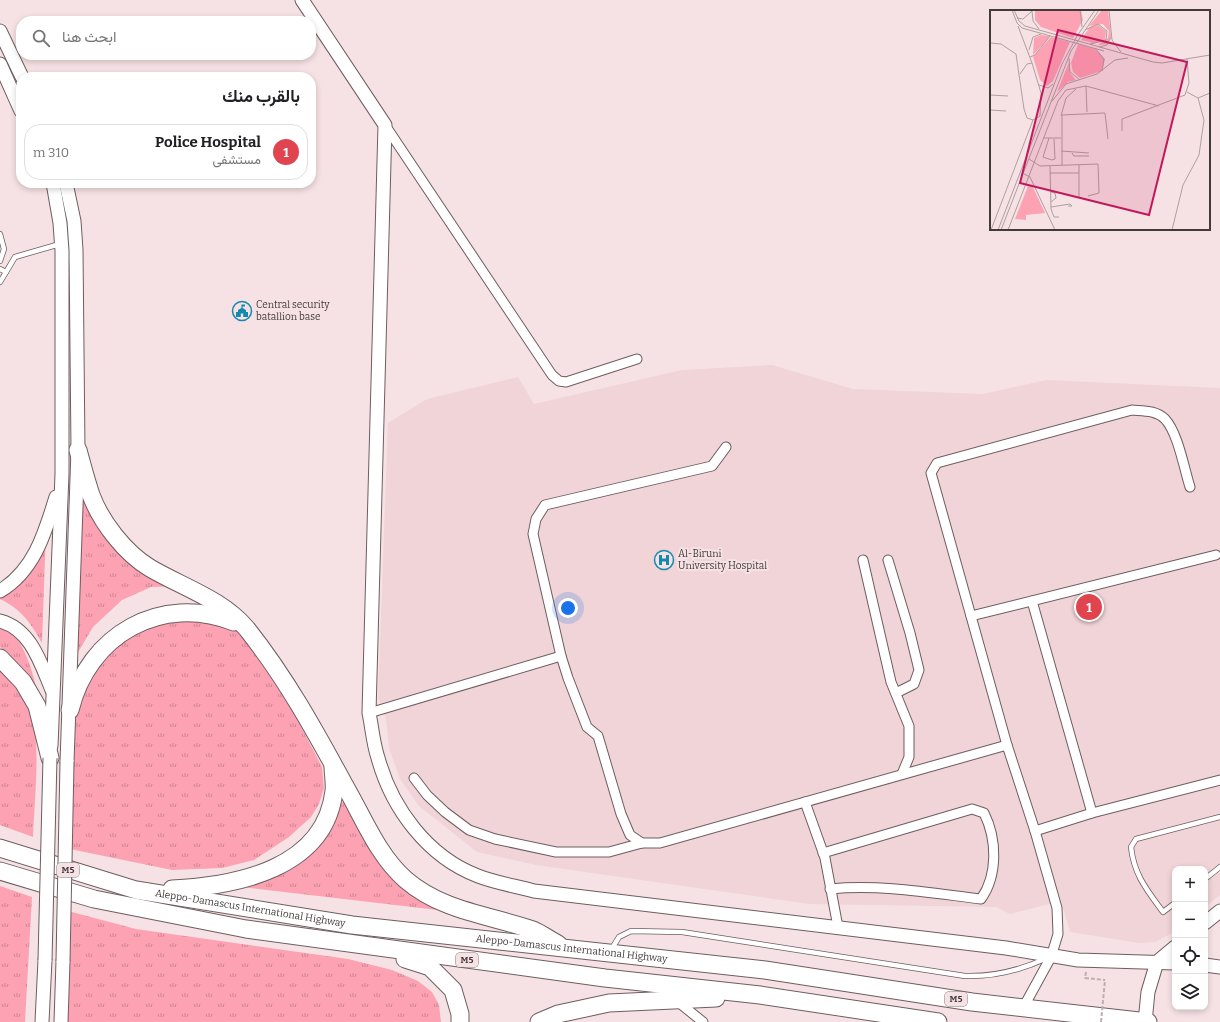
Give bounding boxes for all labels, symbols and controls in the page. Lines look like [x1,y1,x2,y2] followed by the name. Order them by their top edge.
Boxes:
[990,10,1210,230] inset map
[16,16,316,60] search box
[30,27,52,49] icon: search
[62,28,116,46] text: ابحث هنا
[222,86,300,107] text: بالقرب منك
[155,133,261,151] text: Police Hospital
[33,145,69,160] text: 310 m
[283,145,289,160] text: 1
[213,152,261,167] text: مستشفى
[256,299,330,323] place label: Central security batallion base
[231,300,253,322] public building icon: Central security batallion base
[678,548,767,572] place label: Al-Biruni University Hospital
[653,549,675,571] hospital icon: Al-Biruni University Hospital
[1076,592,1102,622] pin: 1
[558,598,578,618] your location
[57,863,79,877] road number: M5
[1172,866,1208,1010] map controls
[1172,866,1208,902] button: +
[154,887,347,930] street label: Aleppo-Damascus International Highway
[1172,902,1208,938] button: −
[475,933,669,965] street label: Aleppo-Damascus International Highway
[1172,938,1208,974] button: locate
[456,953,478,967] road number: M5
[1172,974,1208,1010] button: layers
[945,992,967,1006] road number: M5

